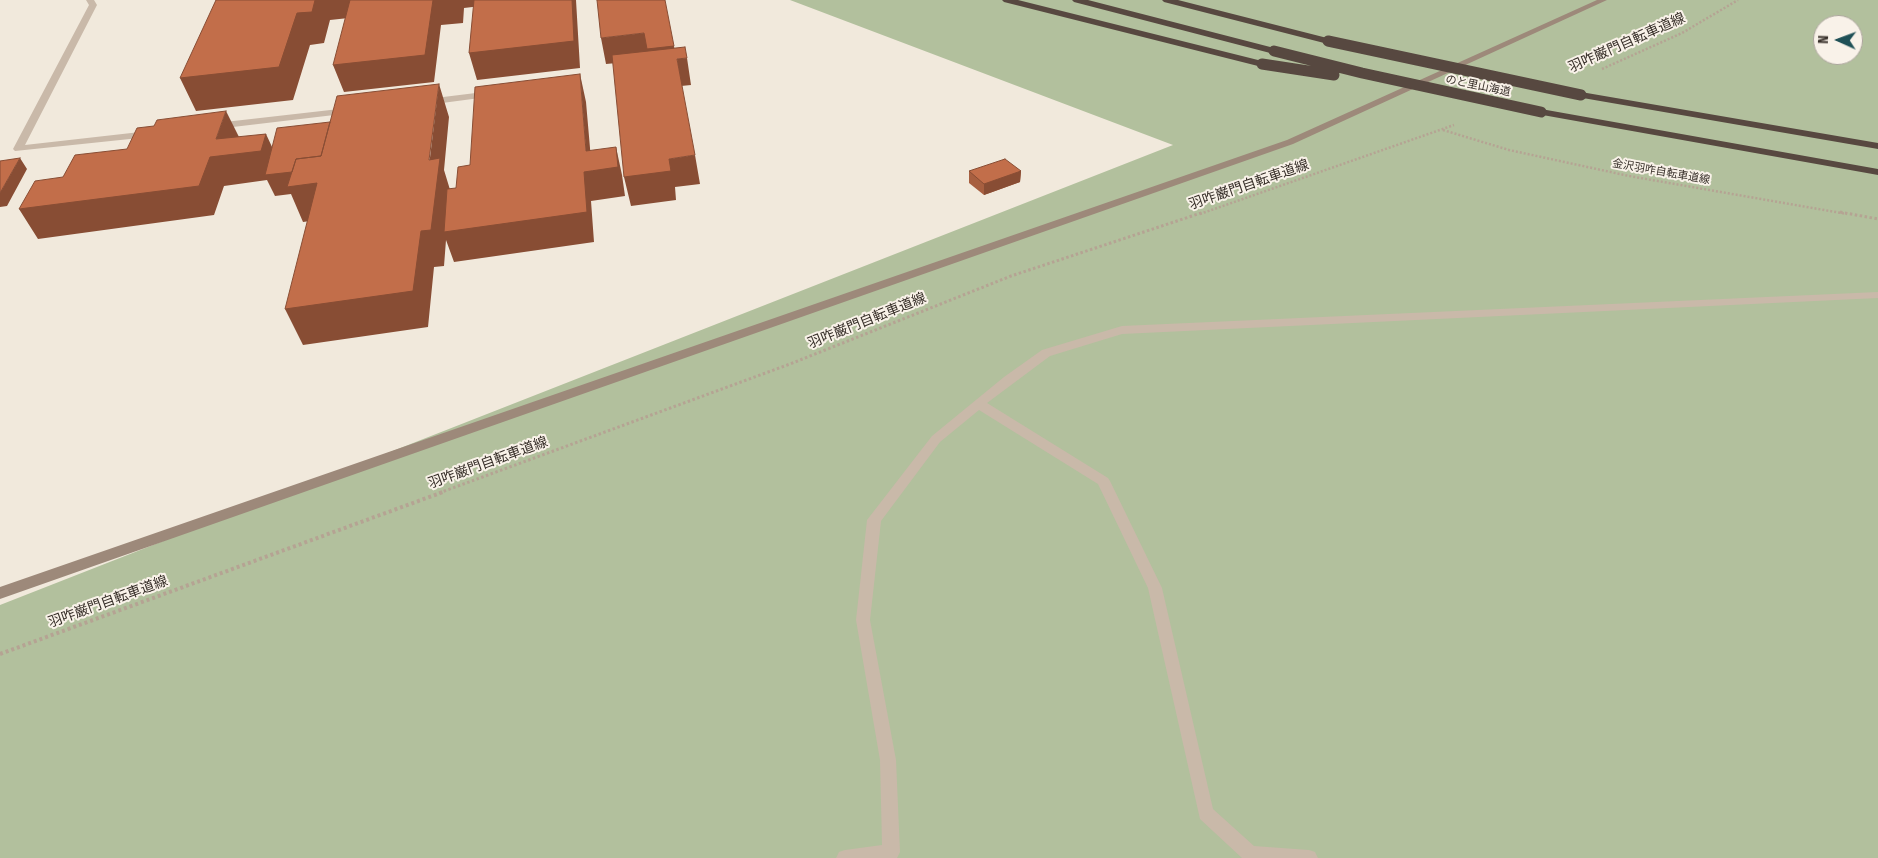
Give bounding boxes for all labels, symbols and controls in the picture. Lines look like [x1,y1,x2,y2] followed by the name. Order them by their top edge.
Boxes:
[1566,10,1688,76] street label: 羽咋巌門自転車道線
[1813,15,1863,65] north arrow
[1815,35,1832,44] text: N
[1444,73,1512,99] street label: のと里山海道
[1187,157,1311,213] street label: 羽咋巌門自転車道線
[1611,157,1711,187] street label: 金沢羽咋自転車道線
[805,290,929,352] street label: 羽咋巌門自転車道線
[426,434,550,492] street label: 羽咋巌門自転車道線
[46,573,170,631] street label: 羽咋巌門自転車道線

